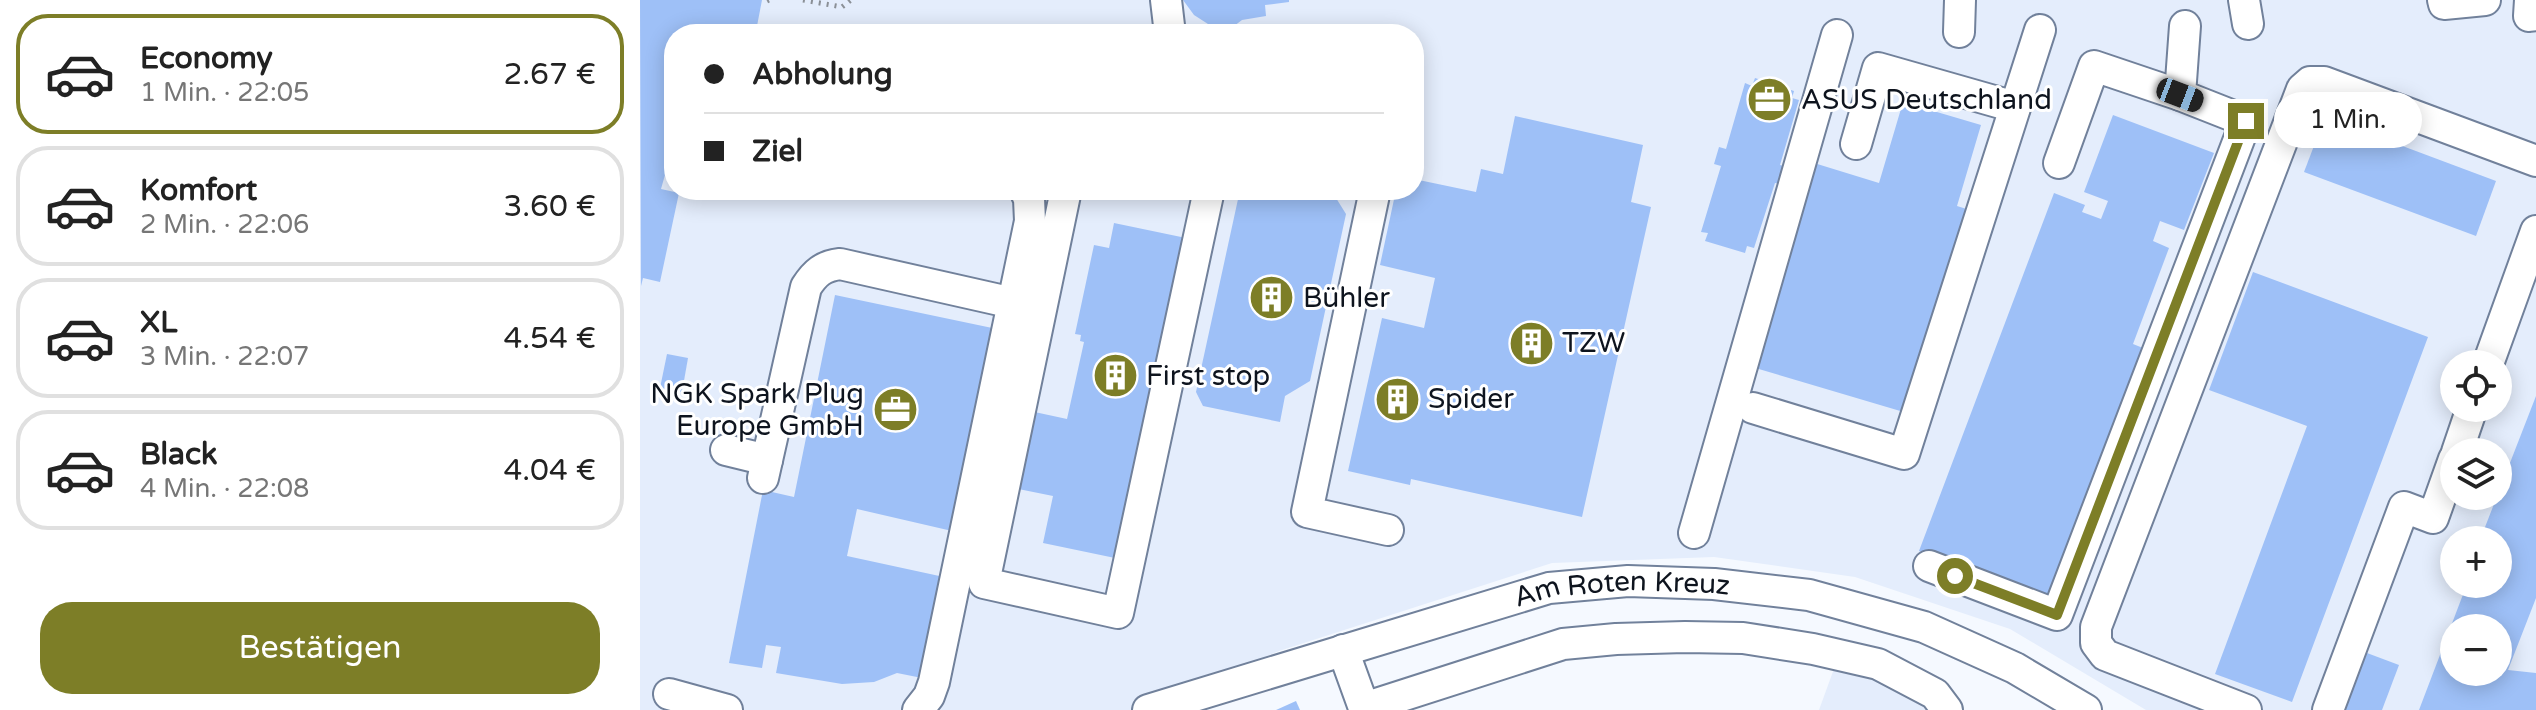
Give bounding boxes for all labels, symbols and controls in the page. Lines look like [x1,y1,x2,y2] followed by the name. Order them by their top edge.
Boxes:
[44,38,116,110] icon: car
[140,40,273,77] text: Economy
[503,56,596,93] text: 2.67 €
[752,56,893,93] text: Abholung
[2153,75,2207,115] car
[1746,76,1794,124] office icon: ASUS Deutschland
[140,77,309,108] text: 1 Min. · 22:05
[1801,83,2052,117] place label: ASUS Deutschland
[2274,93,2422,149] callout: 1 Min.
[2228,103,2264,139] route end
[2309,104,2387,135] text: 1 Min.
[752,133,803,170] text: Ziel
[44,170,116,242] icon: car
[140,172,257,209] text: Komfort
[503,188,596,225] text: 3.60 €
[140,209,309,240] text: 2 Min. · 22:06
[1248,274,1296,322] building icon: Bühler
[1303,281,1390,315] place label: Bühler
[44,302,116,374] icon: car
[140,304,177,341] text: XL
[1507,319,1555,367] building icon: TZW
[503,320,596,357] text: 4.54 €
[1562,326,1625,360] place label: TZW
[140,341,309,372] text: 3 Min. · 22:07
[2440,350,2512,686] map controls
[2440,350,2512,422] button: locate
[1091,352,1139,400] building icon: First stop
[1146,359,1270,393] place label: First stop
[1373,375,1421,423] building icon: Spider
[650,377,864,443] place label: NGK Spark Plug Europe GmbH
[1428,382,1514,416] place label: Spider
[871,386,919,434] office icon: NGK Spark Plug Europe GmbH
[44,434,116,506] icon: car
[140,436,217,473] text: Black
[2440,438,2512,510] button: layers
[503,452,596,489] text: 4.04 €
[140,473,309,504] text: 4 Min. · 22:08
[2440,526,2512,598] button: +
[1937,558,1973,594] route start
[1510,564,1732,615] street label: Am Roten Kreuz
[40,602,600,694] button: Bestätigen
[2440,614,2512,686] button: −

